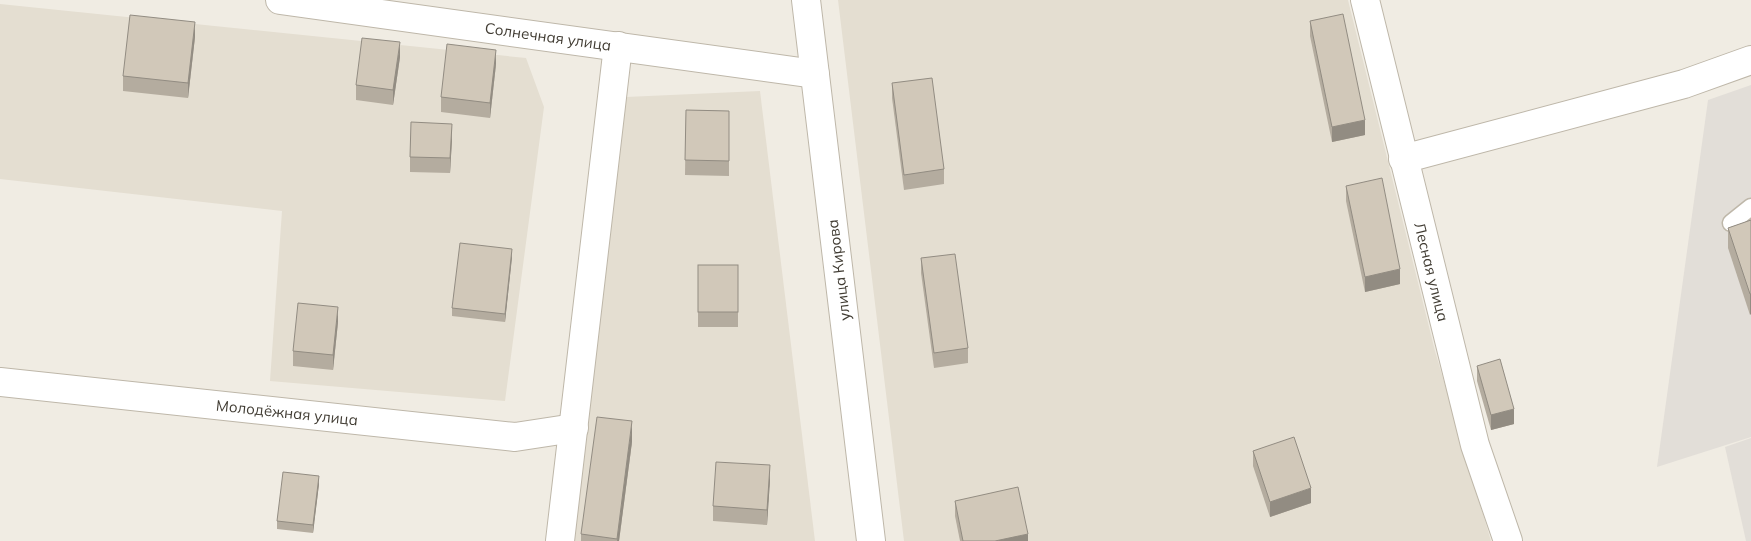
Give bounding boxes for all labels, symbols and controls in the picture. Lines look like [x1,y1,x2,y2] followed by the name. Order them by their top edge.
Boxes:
[484,18,612,55] street label: Солнечная улица
[823,218,854,322] street label: улица Кирова
[1410,220,1453,323] street label: Лесная улица
[215,396,359,429] street label: Молодёжная улица

